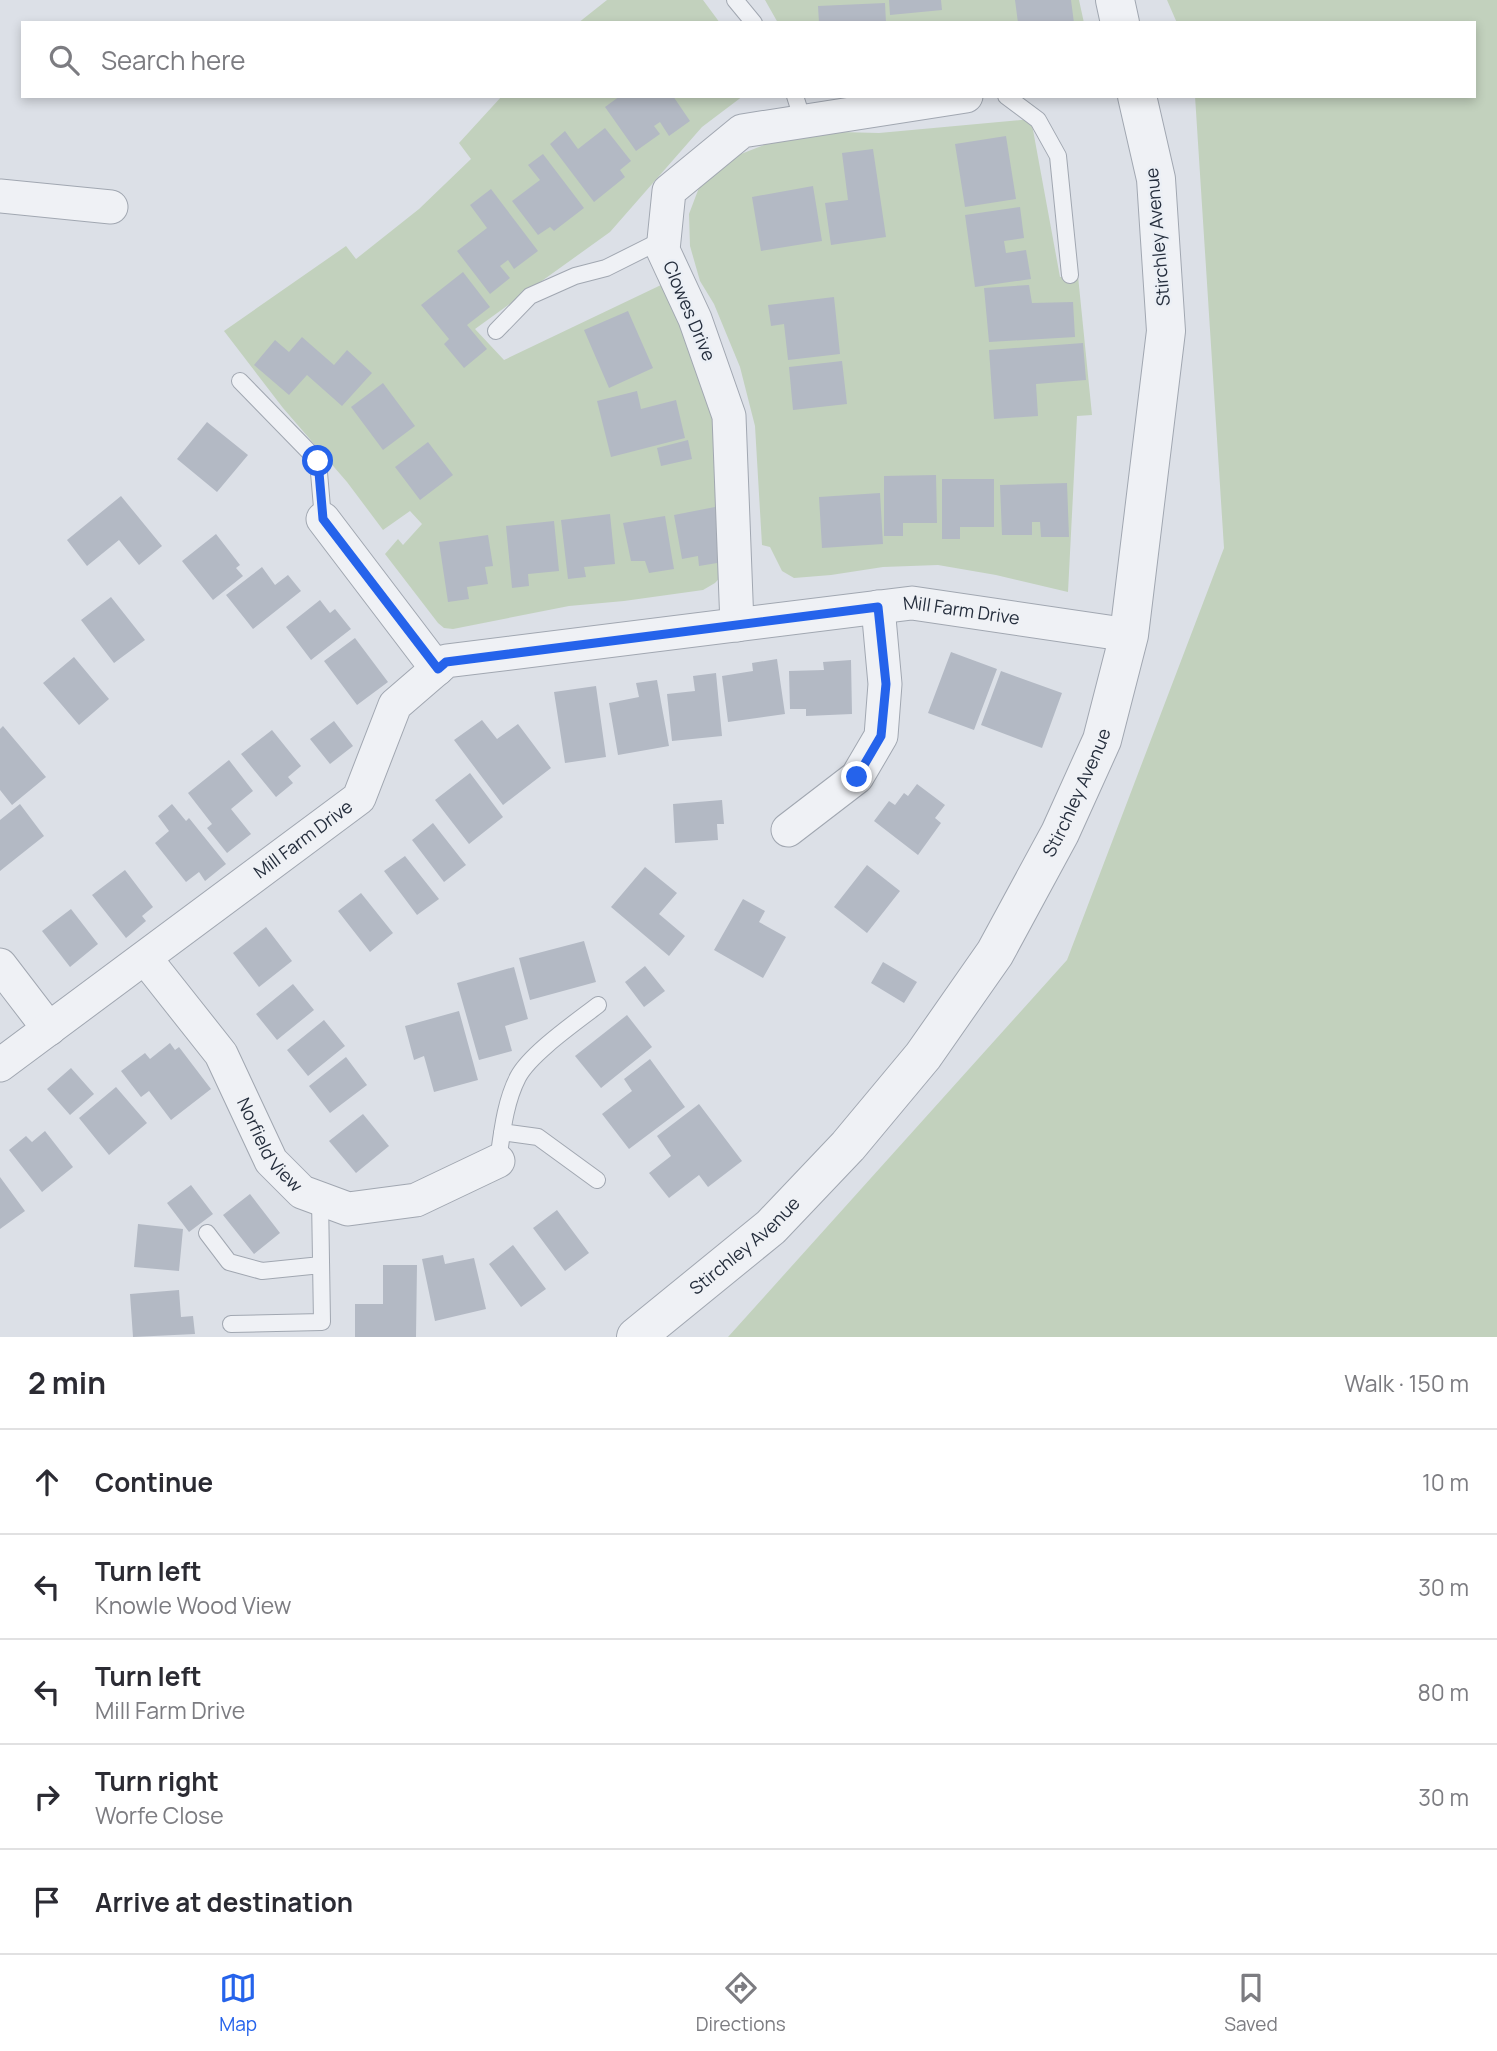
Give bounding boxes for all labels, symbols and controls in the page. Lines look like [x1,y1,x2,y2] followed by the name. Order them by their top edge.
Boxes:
[21,21,1476,98] search box
[45,41,83,79] icon: search
[101,42,246,78] text: Search here
[1139,167,1175,307] street label: Stirchley Avenue
[658,257,722,364] street label: Clowes Drive
[302,445,333,476] route start
[902,589,1021,630] street label: Mill Farm Drive
[1036,726,1115,861] street label: Stirchley Avenue
[841,761,872,792] route end
[248,794,357,883] street label: Mill Farm Drive
[232,1093,308,1197] street label: Norfield View
[684,1191,805,1300] street label: Stirchley Avenue
[28,1362,106,1403] text: 2 min
[1344,1367,1469,1399] text: Walk · 150 m
[28,1463,66,1501] icon: ahead
[95,1464,213,1500] text: Continue
[1422,1466,1469,1498] text: 10 m
[95,1553,202,1589] text: Turn left
[28,1568,66,1606] icon: left
[1418,1571,1469,1603] text: 30 m
[95,1589,291,1621] text: Knowle Wood View
[95,1658,202,1694] text: Turn left
[28,1673,66,1711] icon: left
[1418,1676,1469,1708] text: 80 m
[95,1694,245,1726] text: Mill Farm Drive
[95,1763,219,1799] text: Turn right
[28,1778,66,1816] icon: right
[1418,1781,1469,1813] text: 30 m
[95,1799,224,1831] text: Worfe Close
[28,1883,66,1921] icon: arrive
[95,1884,353,1920] text: Arrive at destination
[219,1969,257,2037] tab: Map
[696,1969,786,2037] tab: Directions
[1224,1969,1278,2037] tab: Saved

